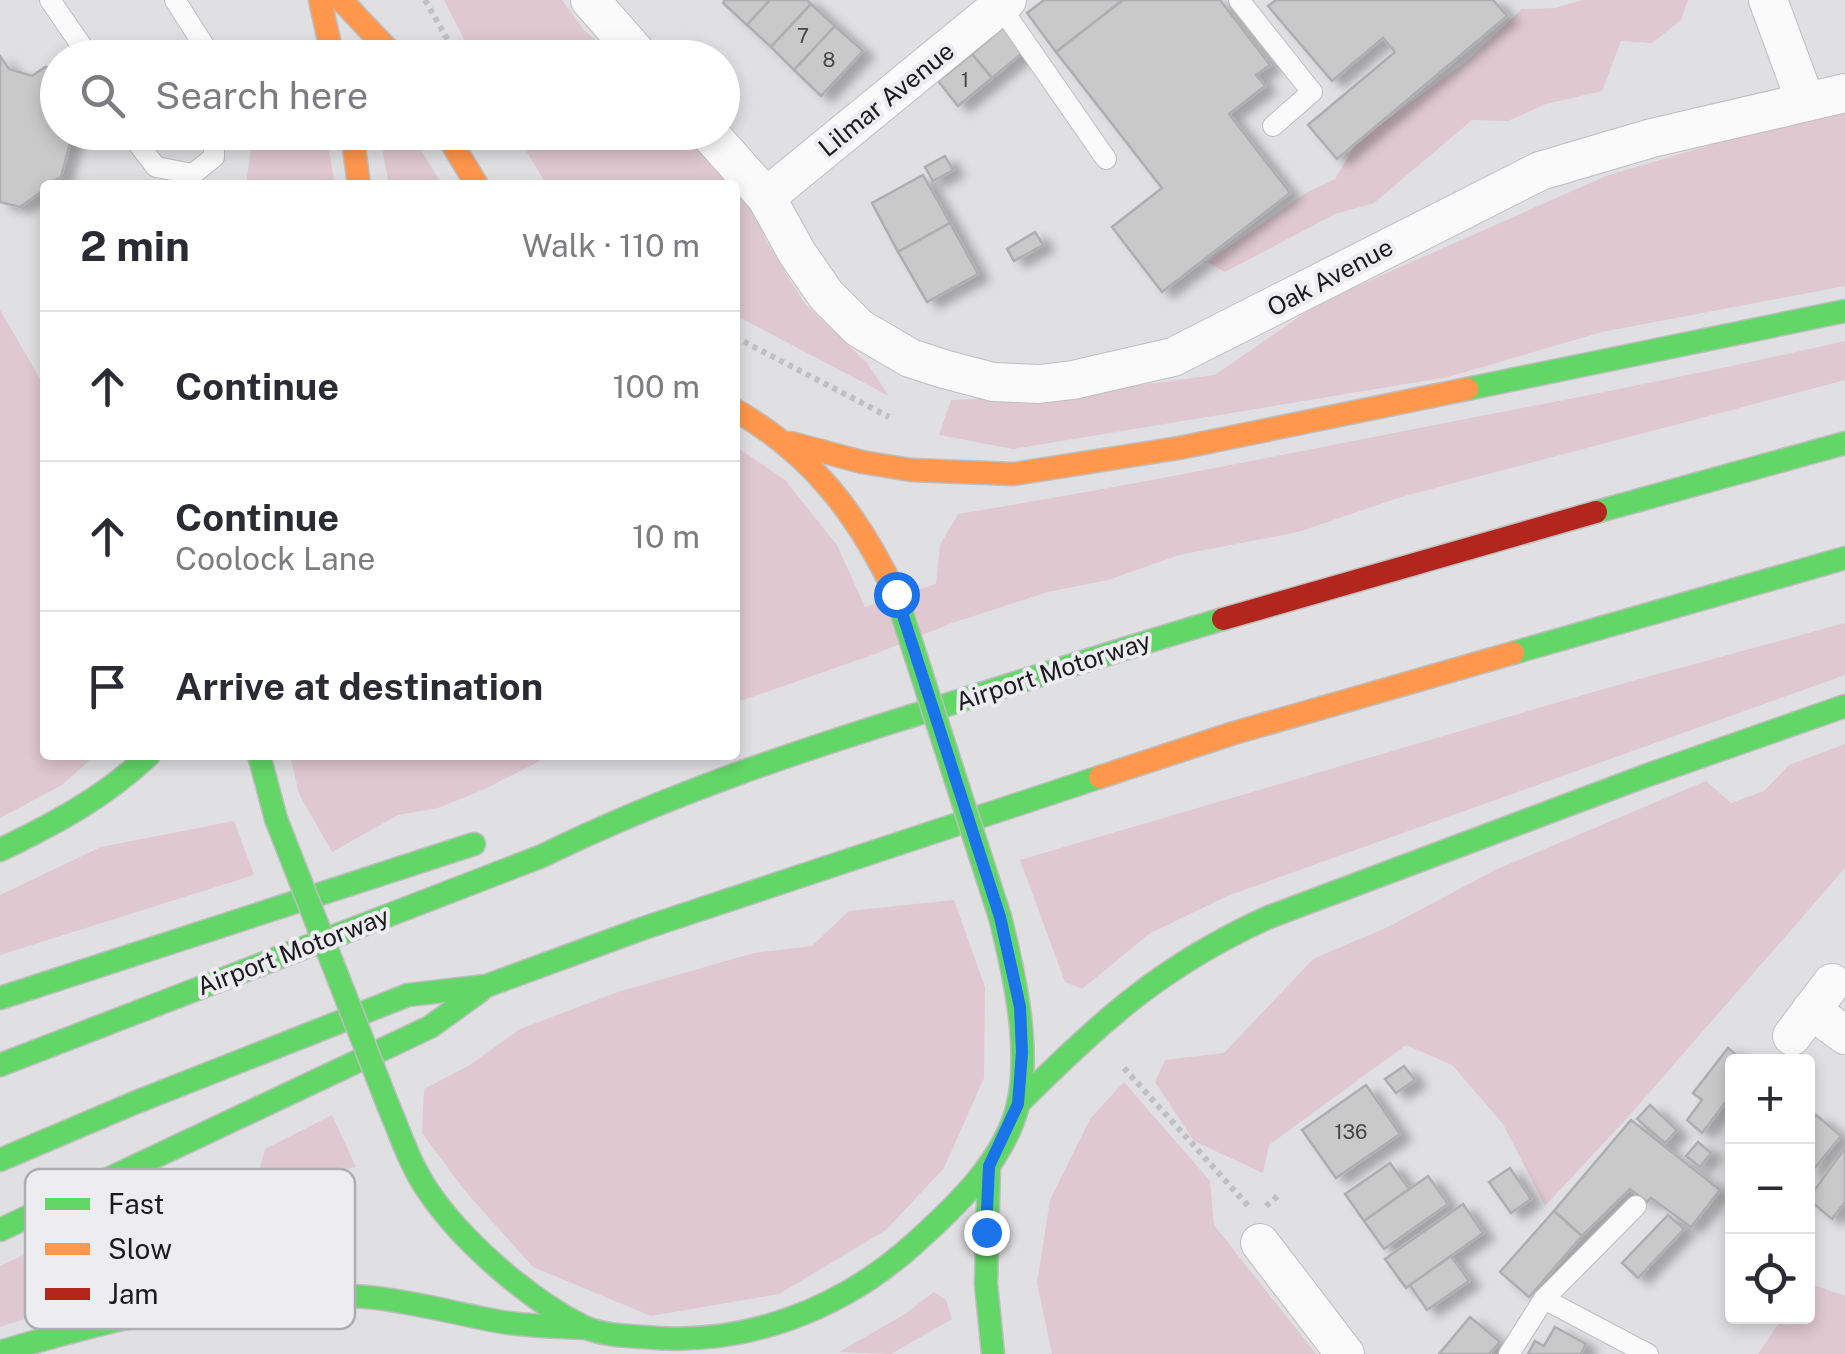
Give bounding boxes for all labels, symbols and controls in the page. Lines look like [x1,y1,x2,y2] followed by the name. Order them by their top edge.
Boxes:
[797,24,809,48] house number: 7
[812,35,960,163] street label: Lilmar Avenue
[40,40,740,150] search box
[823,48,835,72] house number: 8
[75,68,130,123] icon: search
[961,68,969,92] house number: 1
[155,73,368,118] text: Search here
[80,221,190,270] text: 2 min
[522,227,700,264] text: Walk · 110 m
[1262,231,1398,323] street label: Oak Avenue
[80,359,135,414] icon: ahead
[175,364,339,409] text: Continue
[613,368,700,405] text: 100 m
[175,495,339,540] text: Continue
[80,509,135,564] icon: ahead
[632,518,700,555] text: 10 m
[175,540,375,577] text: Coolock Lane
[874,572,920,618] route start
[952,625,1154,717] street label: Airport Motorway
[80,659,135,714] icon: arrive
[175,664,543,709] text: Arrive at destination
[193,901,393,1001] street label: Airport Motorway
[1725,1054,1815,1324] map controls
[1725,1054,1815,1144] button: +
[1334,1120,1368,1144] house number: 136
[1725,1144,1815,1234] button: −
[25,1169,355,1329] legend
[108,1187,164,1220] text: Fast
[964,1210,1010,1256] route end
[108,1232,172,1265] text: Slow
[1725,1234,1815,1324] button: locate
[108,1277,159,1310] text: Jam

